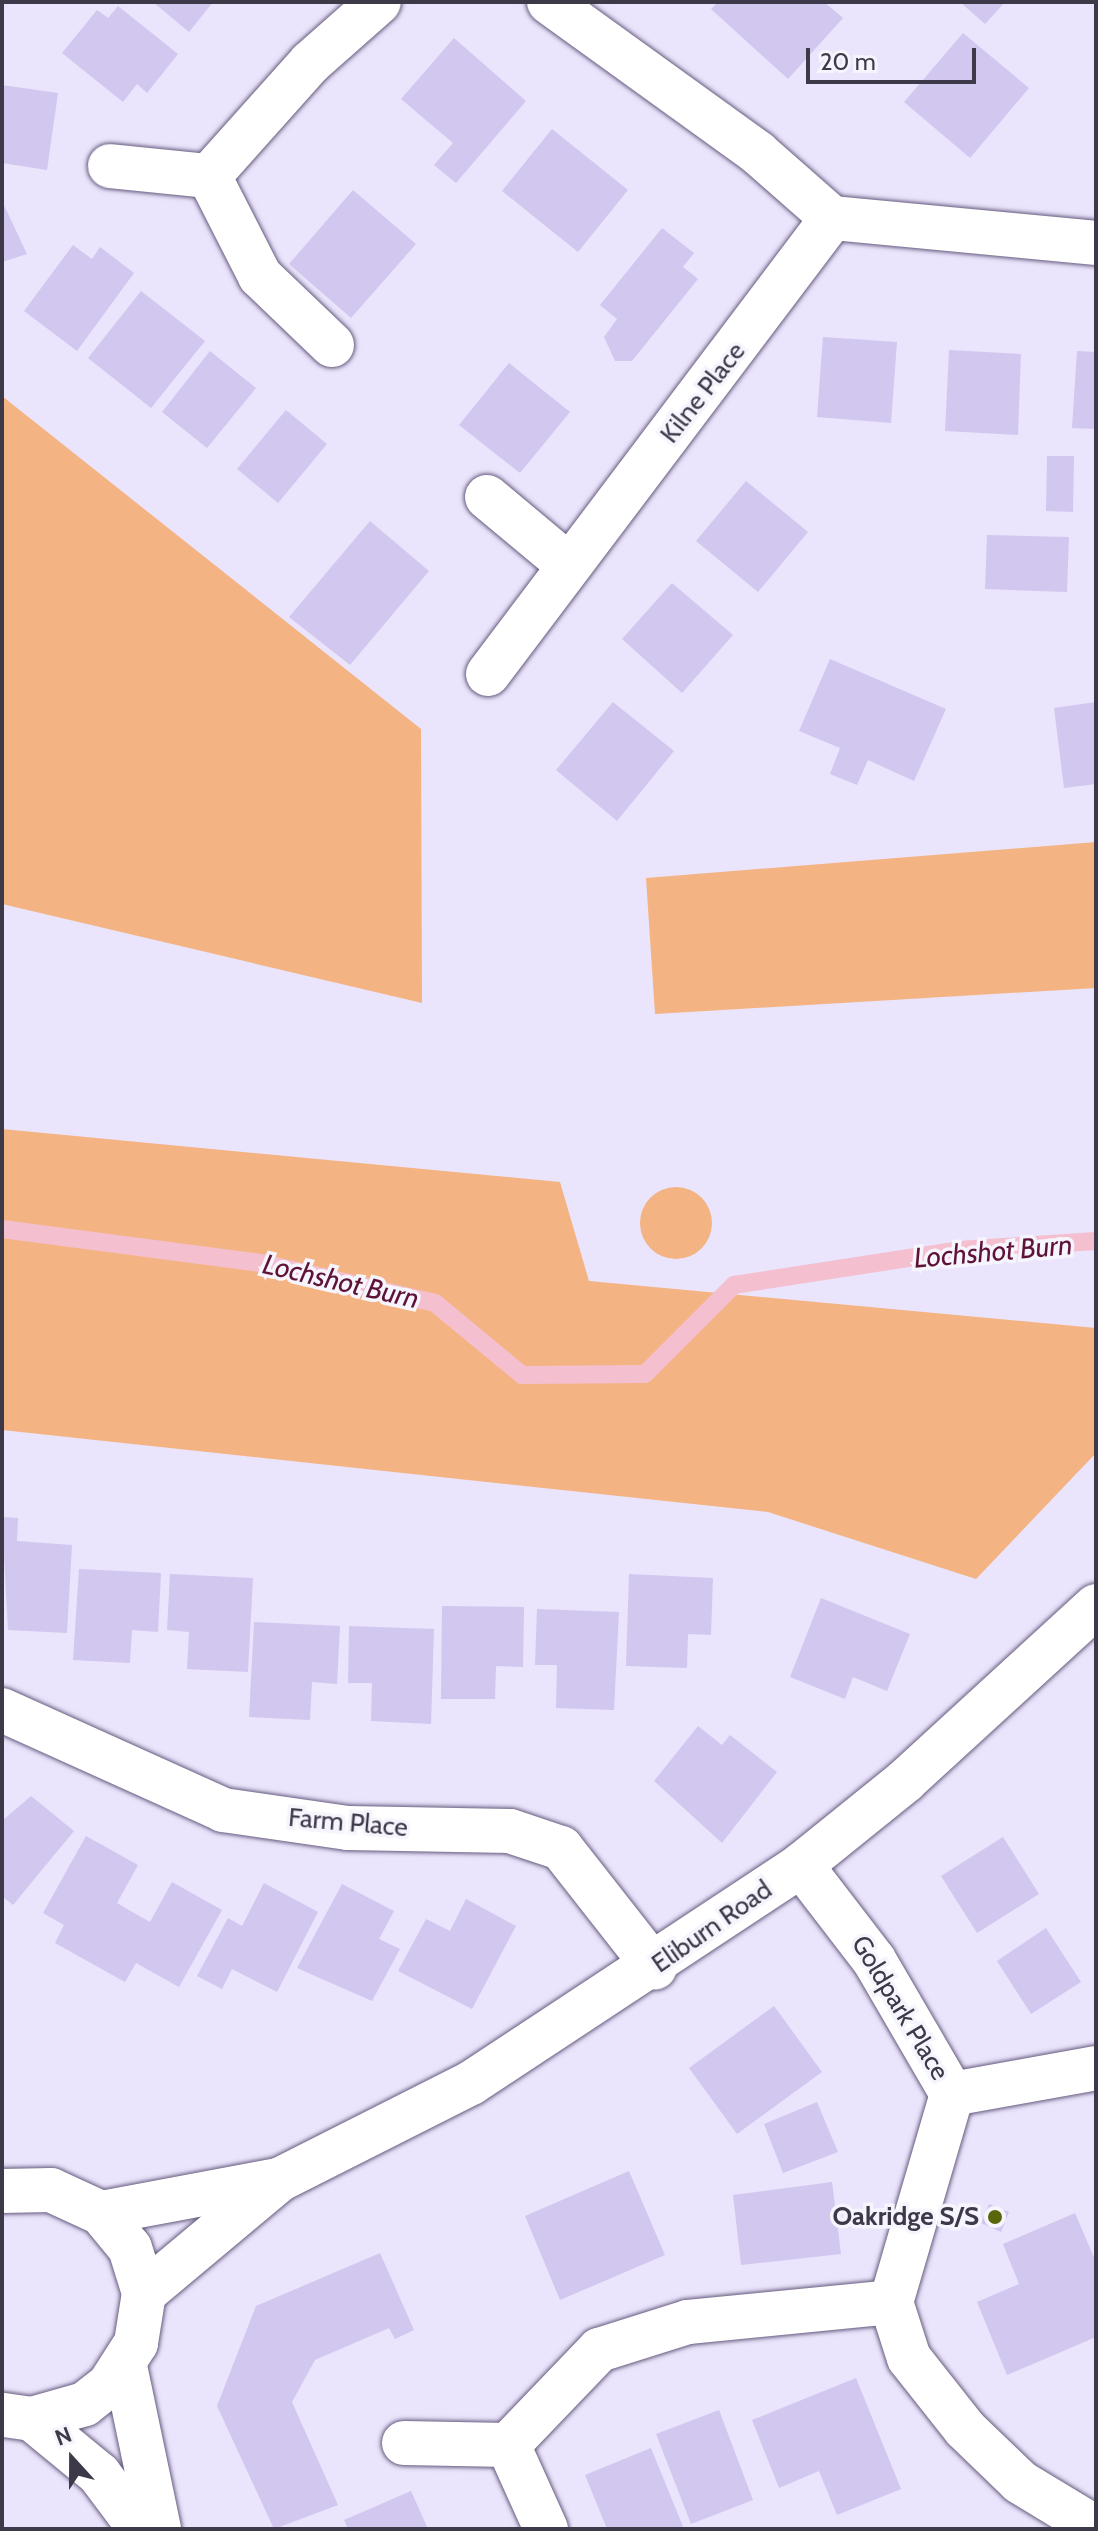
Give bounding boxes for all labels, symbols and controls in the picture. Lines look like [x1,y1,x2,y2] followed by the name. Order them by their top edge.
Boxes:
[810,32,980,82] scale bar
[820,47,876,76] text: 20 m
[654,337,752,449] street label: Kilne Place
[912,1227,1074,1275] water label: Lochshot Burn
[260,1247,422,1315] water label: Lochshot Burn
[287,1802,409,1844] street label: Farm Place
[646,1874,778,1980] street label: Eliburn Road
[845,1930,955,2086] street label: Goldpark Place
[833,2201,979,2233] place label: Oakridge S/S
[986,2208,1004,2226] marker: Oakridge S/S
[32,2419,112,2499] north arrow
[51,2421,75,2452] text: N

